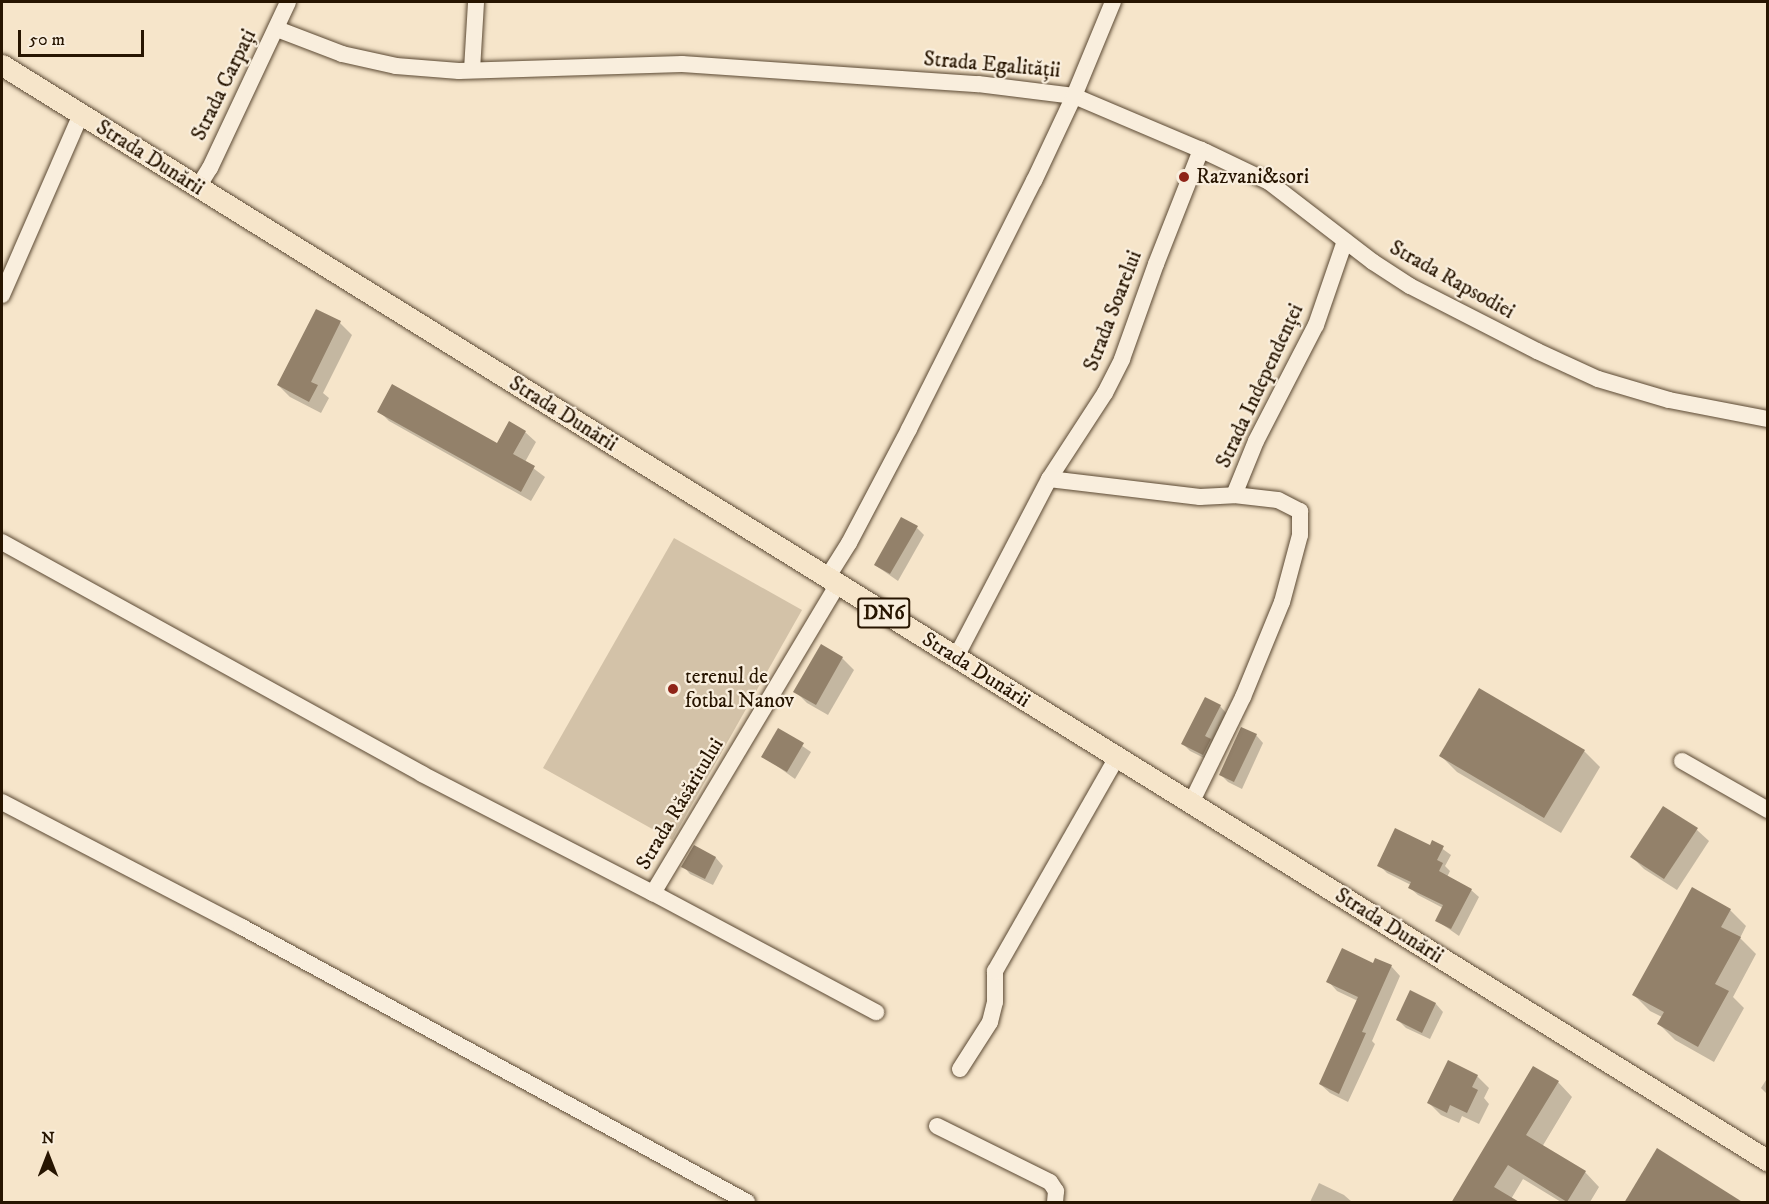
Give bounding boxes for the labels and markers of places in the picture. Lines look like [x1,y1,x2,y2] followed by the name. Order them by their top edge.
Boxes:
[1196,164,1309,190] place label: Razvani&sori
[1177,170,1191,184] marker: Razvani&sori
[685,664,794,714] place label: terenul de fotbal Nanov
[666,682,680,696] marker: terenul de fotbal Nanov

